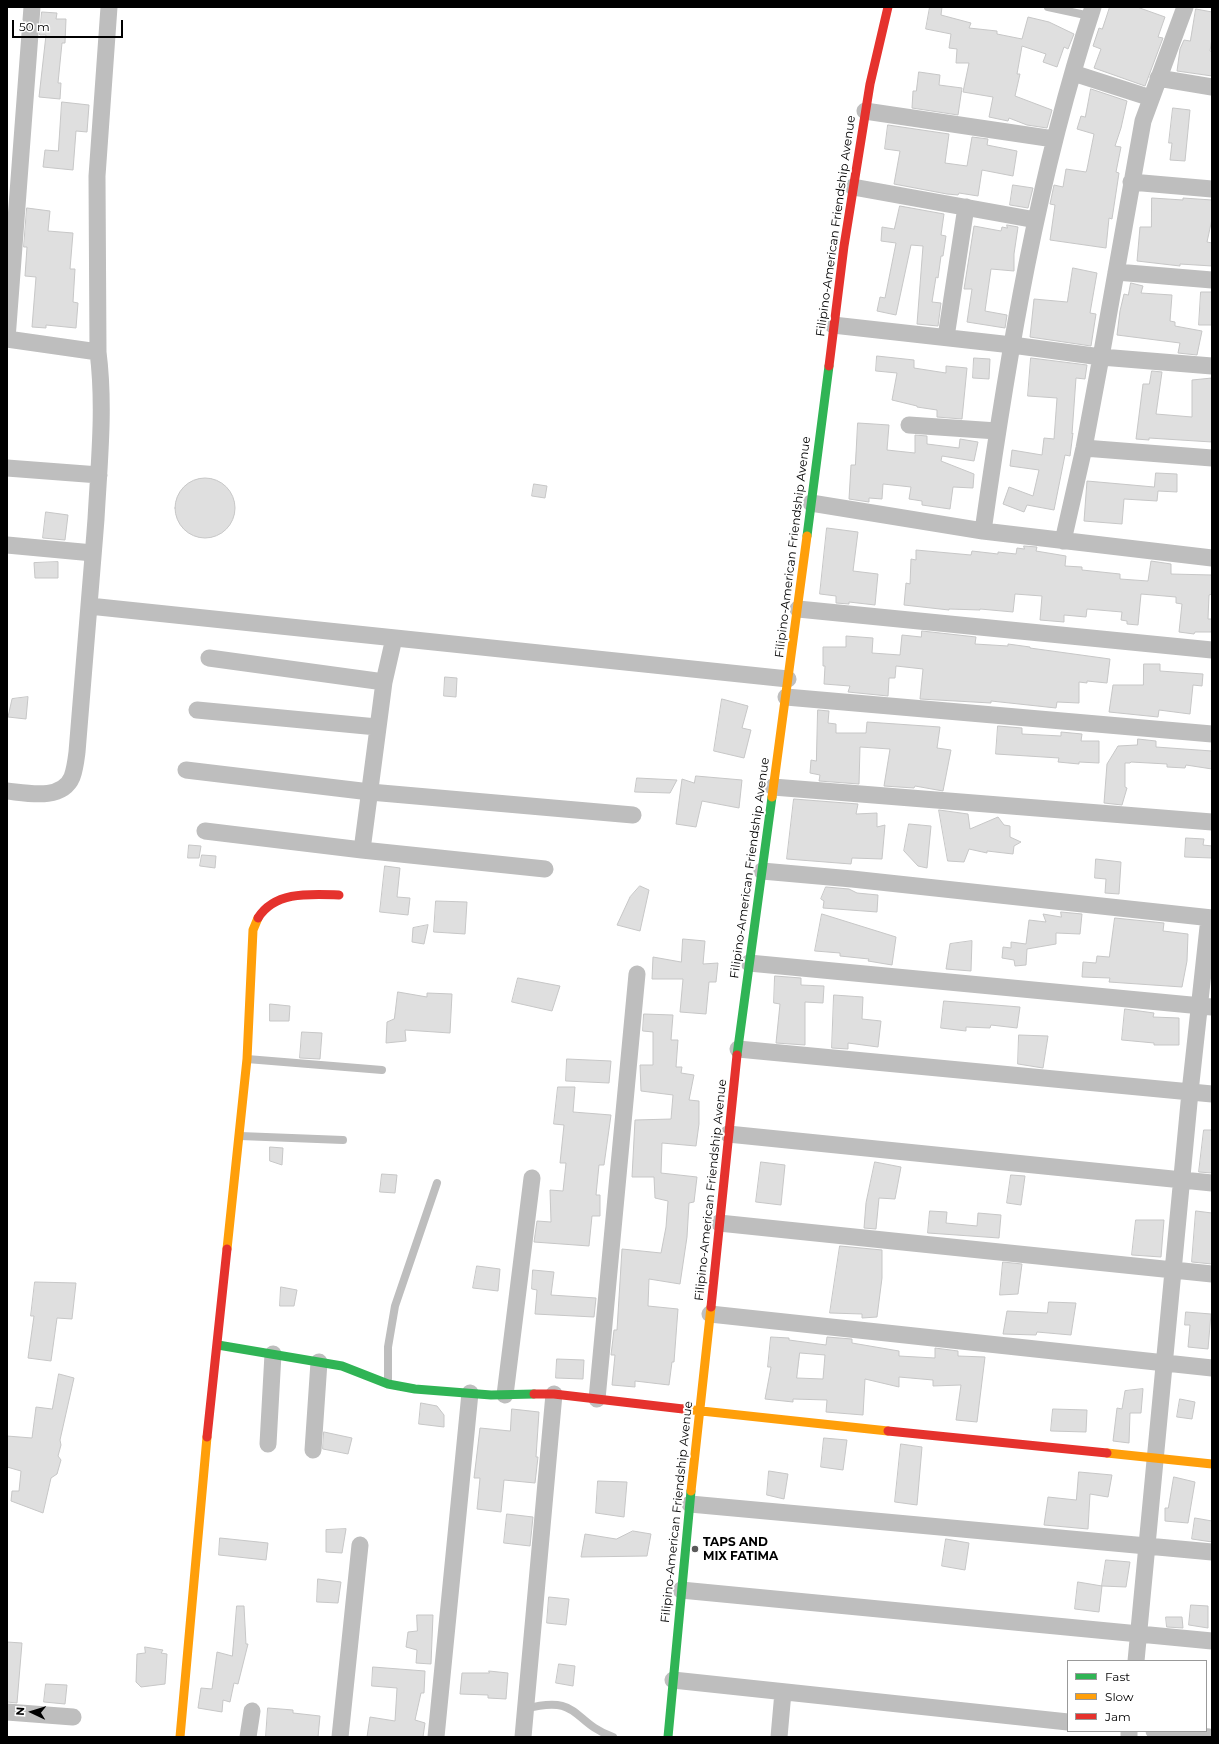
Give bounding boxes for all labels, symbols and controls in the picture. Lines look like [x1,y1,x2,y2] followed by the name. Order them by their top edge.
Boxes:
[14,12,125,38] scale bar
[19,19,50,34] text: 50 m
[813,115,859,337] street label: Filipino-American Friendship Avenue
[772,435,814,659] street label: Filipino-American Friendship Avenue
[727,757,773,979] street label: Filipino-American Friendship Avenue
[692,1078,730,1302] street label: Filipino-American Friendship Avenue
[658,1400,696,1624] street label: Filipino-American Friendship Avenue
[703,1535,778,1563] place label: TAPS AND MIX FATIMA
[690,1544,700,1554] marker: TAPS AND MIX FATIMA
[1067,1660,1207,1732] legend
[1105,1669,1130,1684] text: Fast
[1105,1689,1134,1704] text: Slow
[12,1692,52,1732] north arrow
[13,1706,27,1716] text: N
[1105,1709,1131,1724] text: Jam

